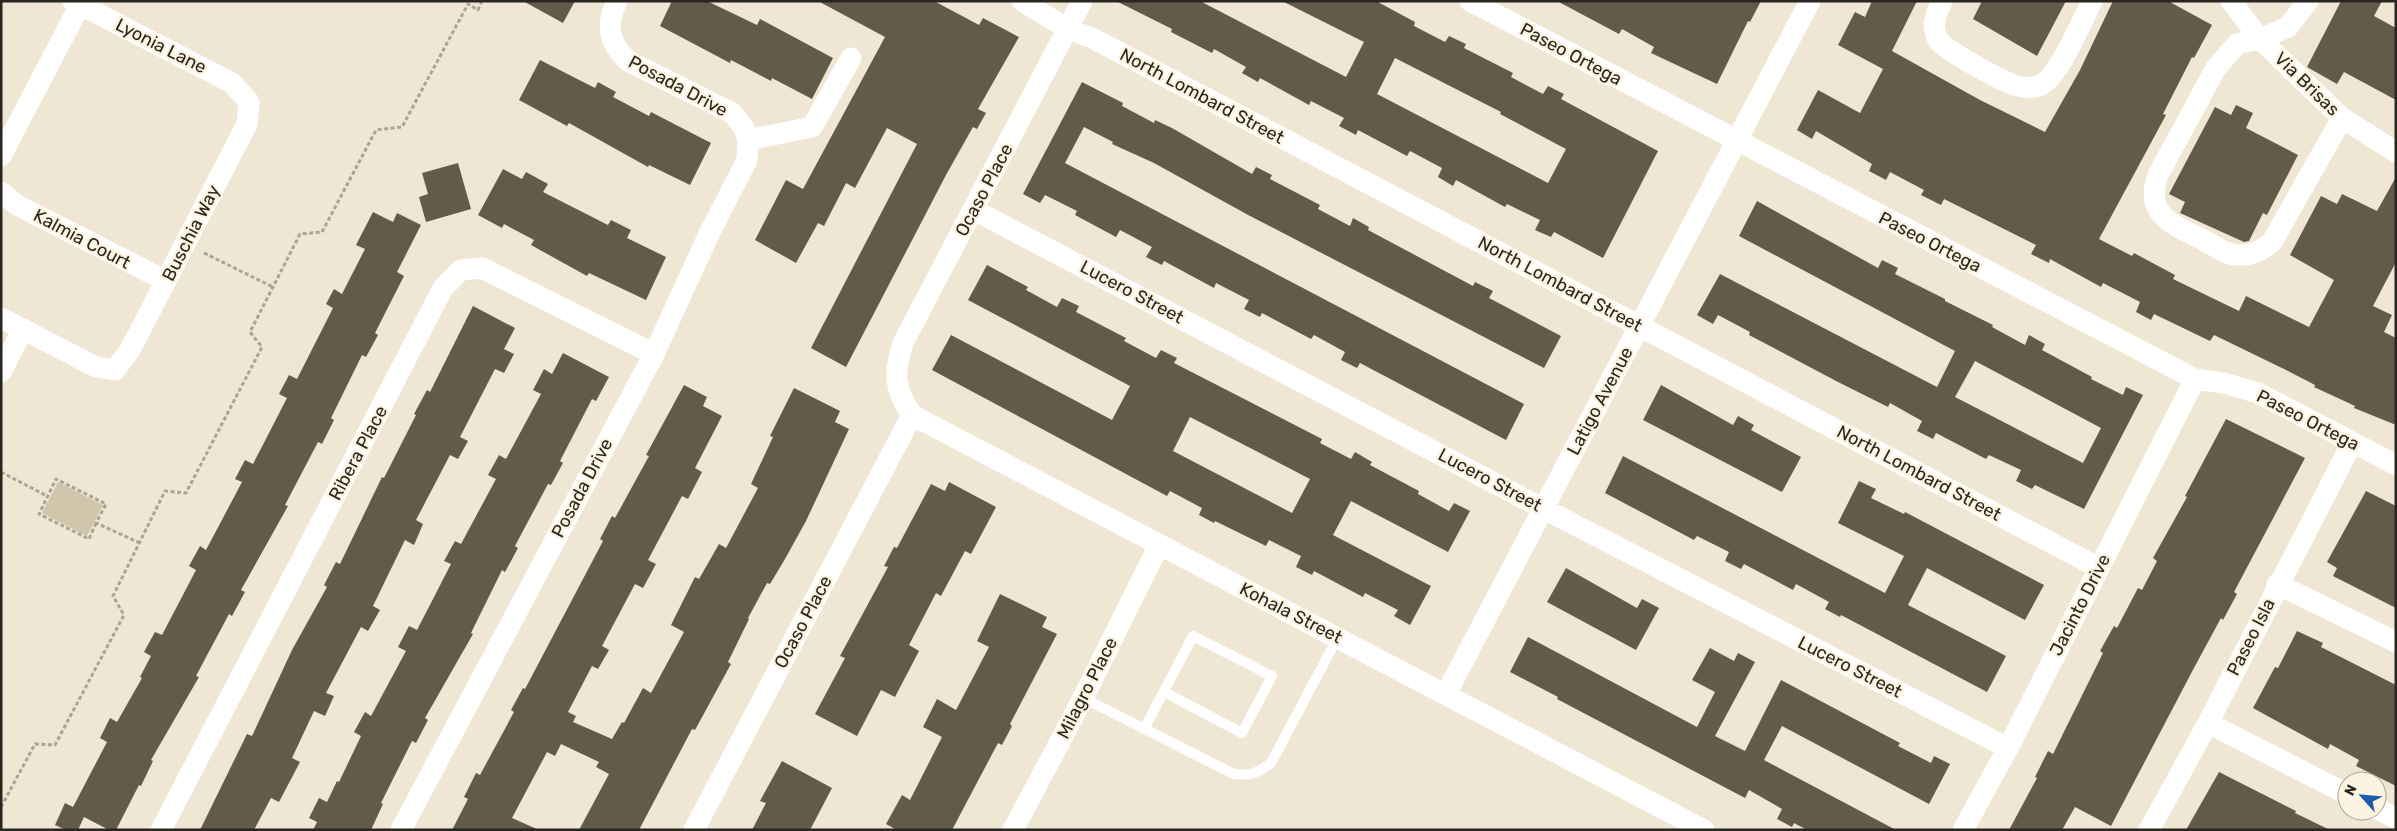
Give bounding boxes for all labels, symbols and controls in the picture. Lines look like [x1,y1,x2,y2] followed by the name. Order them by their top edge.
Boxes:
[112,14,210,78] street label: Lyonia Lane
[1516,18,1626,90] street label: Paseo Ortega
[1116,43,1288,149] street label: North Lombard Street
[2270,48,2344,120] street label: Via Brisas
[625,51,731,121] street label: Posada Drive
[950,140,1018,240] street label: Ocaso Place
[157,181,225,285] street label: Buschia Way
[30,204,134,274] street label: Kalmia Court
[1875,207,1985,277] street label: Paseo Ortega
[1474,231,1646,337] street label: North Lombard Street
[1076,255,1188,329] street label: Lucero Street
[1562,343,1638,459] street label: Latigo Avenue
[2253,385,2363,455] street label: Paseo Ortega
[324,402,392,504] street label: Ribera Place
[1833,420,2005,526] street label: North Lombard Street
[547,435,617,541] street label: Posada Drive
[1434,443,1546,517] street label: Lucero Street
[2045,550,2115,660] street label: Jacinto Drive
[769,572,837,672] street label: Ocaso Place
[1236,578,1346,648] street label: Kohala Street
[2222,595,2280,679] street label: Paseo Isla
[1794,631,1906,703] street label: Lucero Street
[1052,634,1122,742] street label: Milagro Place
[2337,771,2387,821] north arrow
[2341,782,2361,799] text: N

